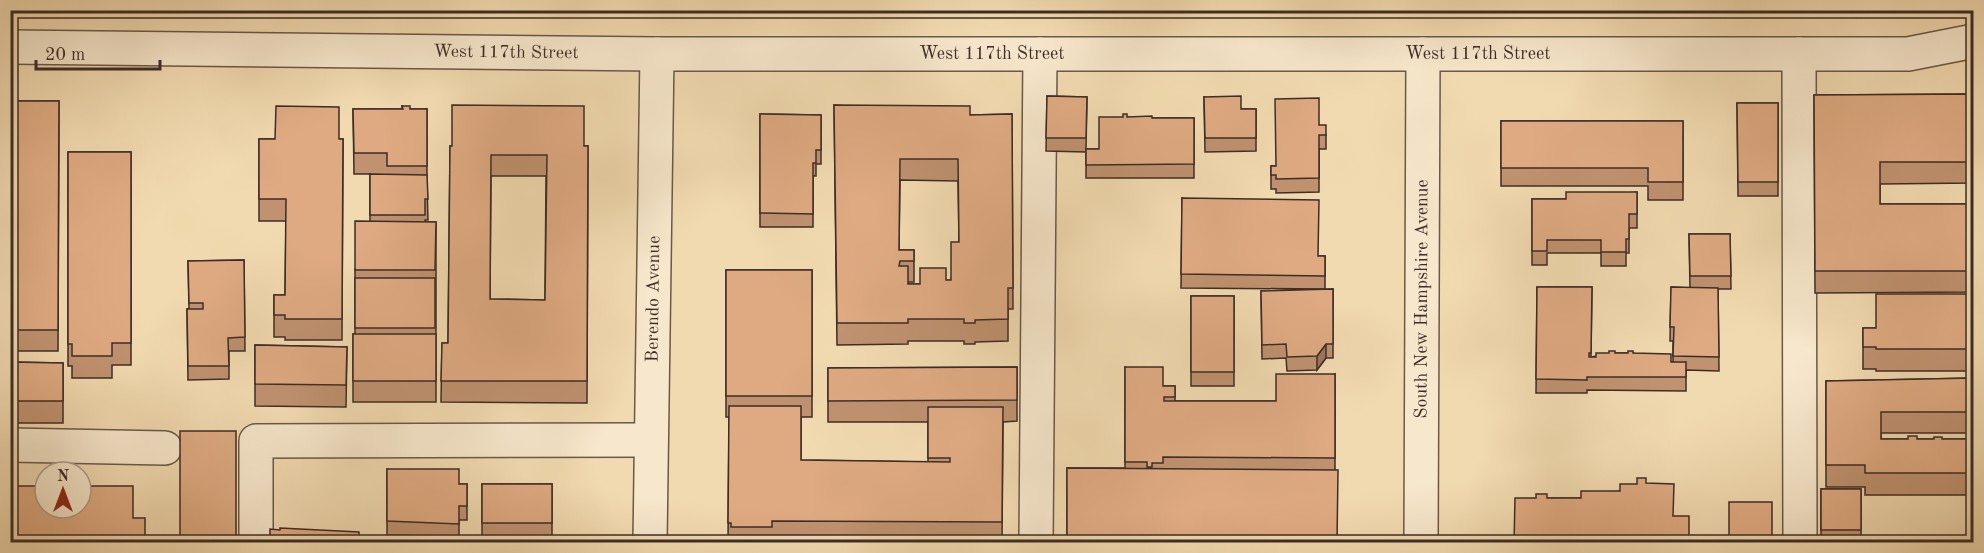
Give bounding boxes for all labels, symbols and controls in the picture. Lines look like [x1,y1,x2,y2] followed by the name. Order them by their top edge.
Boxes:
[36,33,160,71] scale bar
[433,43,579,62] street label: West 117th Street
[919,45,1065,63] street label: West 117th Street
[1405,45,1551,63] street label: West 117th Street
[45,46,85,64] text: 20 m
[1413,179,1431,419] street label: South New Hampshire Avenue
[644,236,663,363] street label: Berendo Avenue
[33,460,93,520] north arrow
[57,469,70,485] text: N

